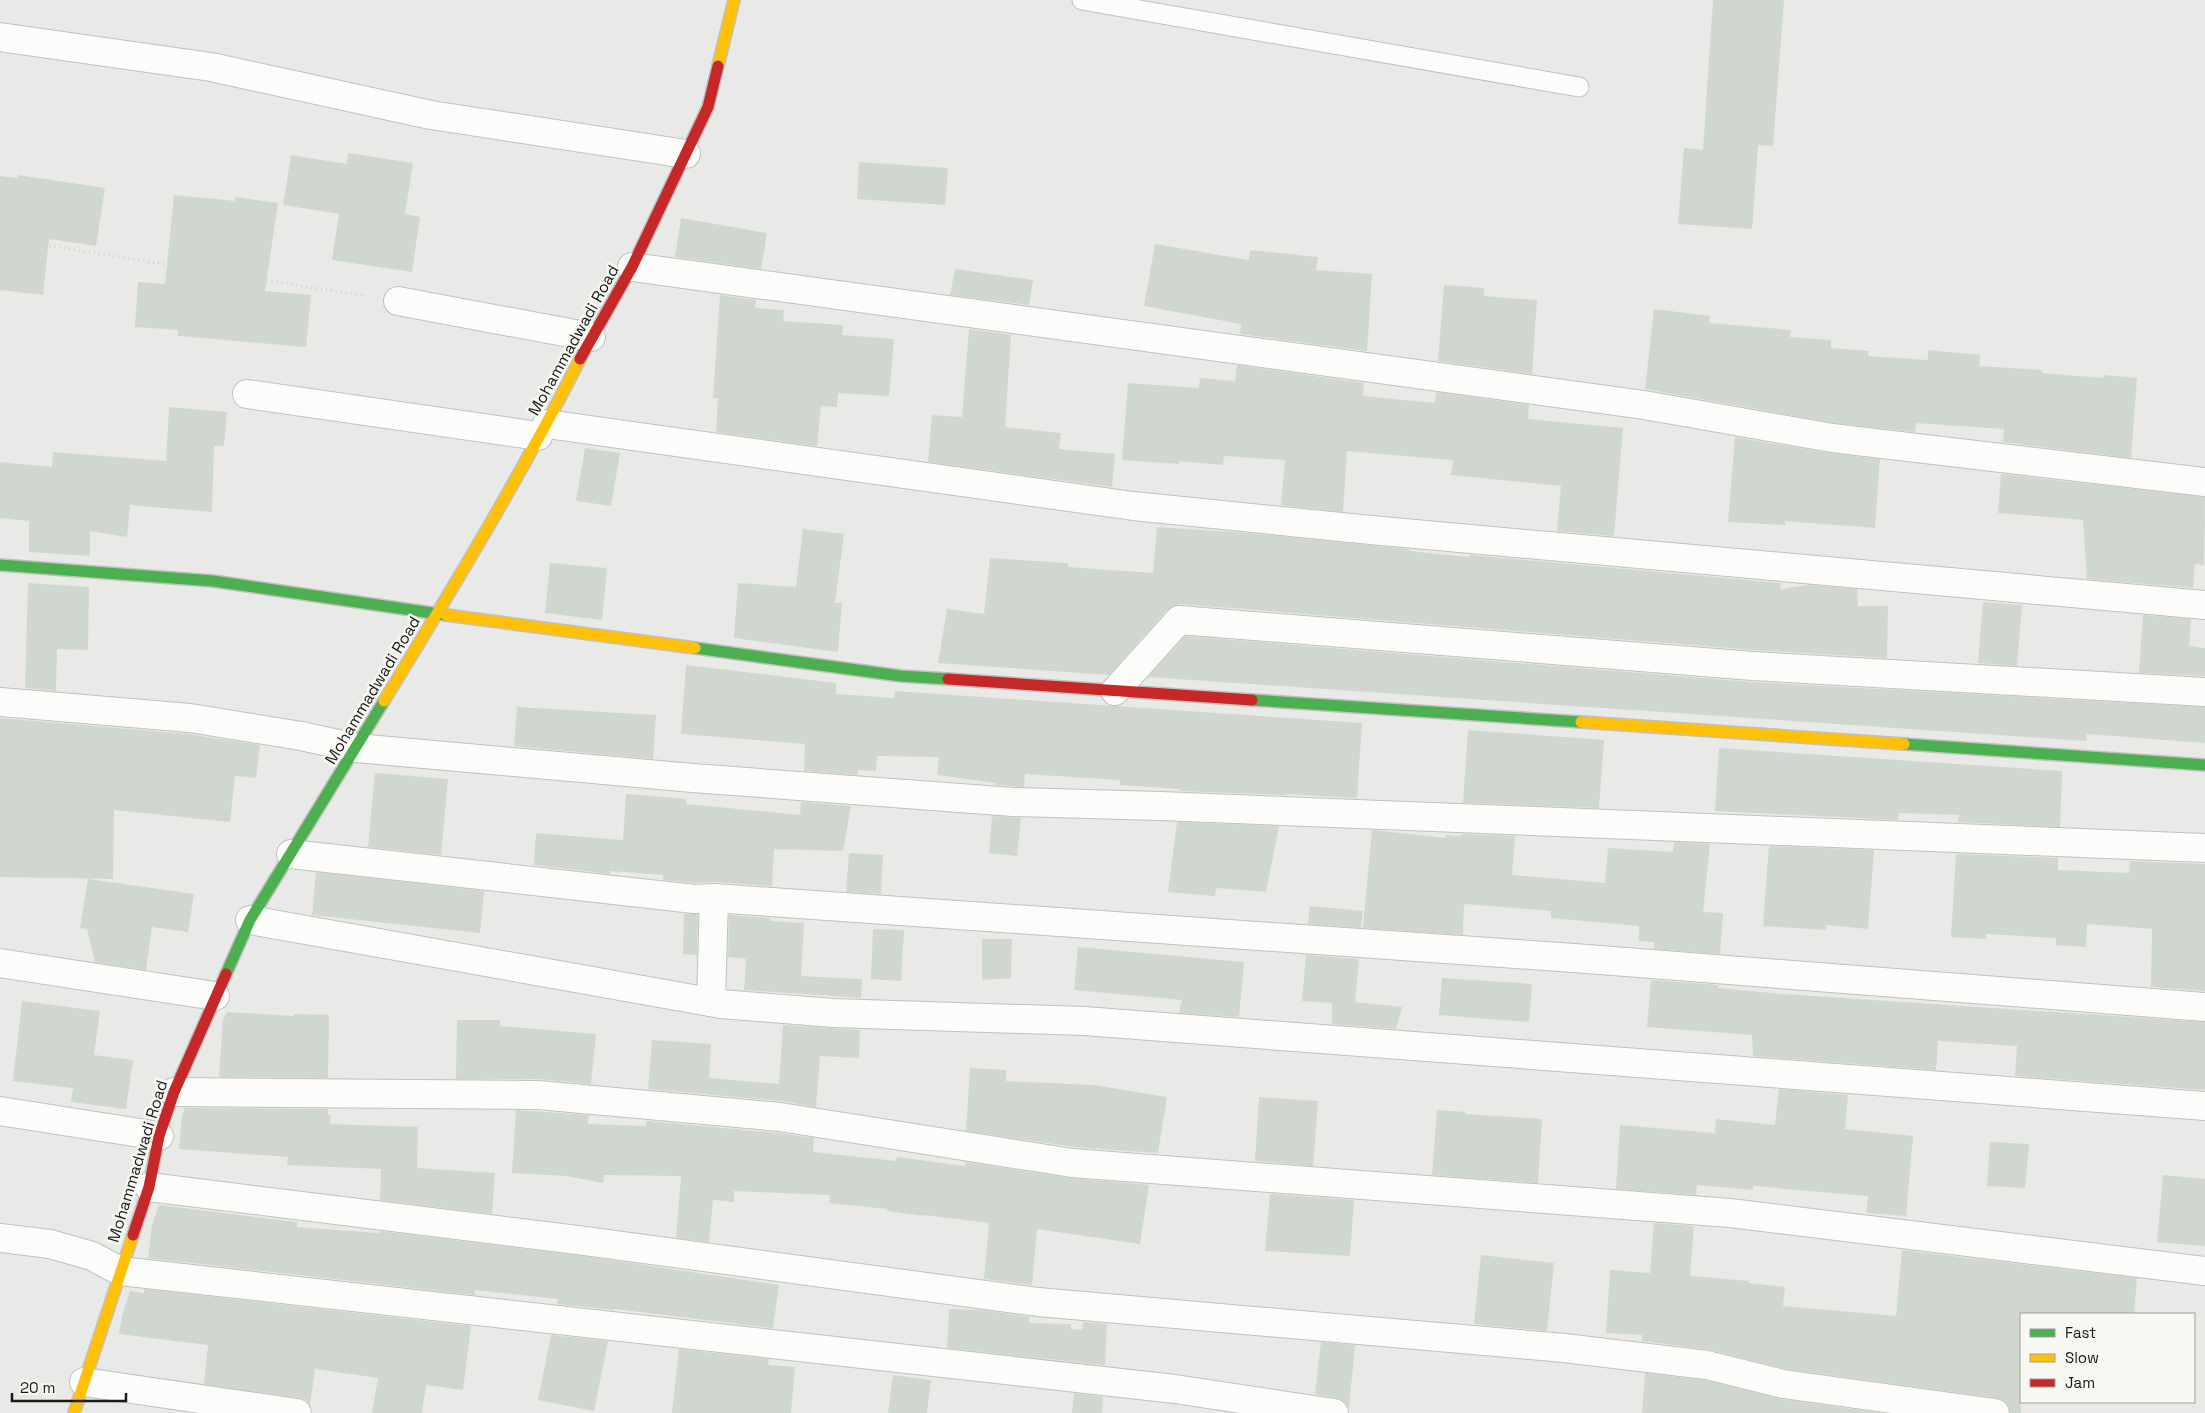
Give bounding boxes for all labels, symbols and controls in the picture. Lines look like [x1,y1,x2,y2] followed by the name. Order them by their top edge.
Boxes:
[523,261,624,419] street label: Mohammadwadi Road
[320,612,425,768] street label: Mohammadwadi Road
[103,1077,172,1245] street label: Mohammadwadi Road
[2020,1313,2195,1403] legend
[2065,1323,2096,1342] text: Fast
[2065,1348,2099,1367] text: Slow
[12,1370,126,1402] scale bar
[2065,1373,2095,1392] text: Jam
[20,1378,55,1397] text: 20 m

